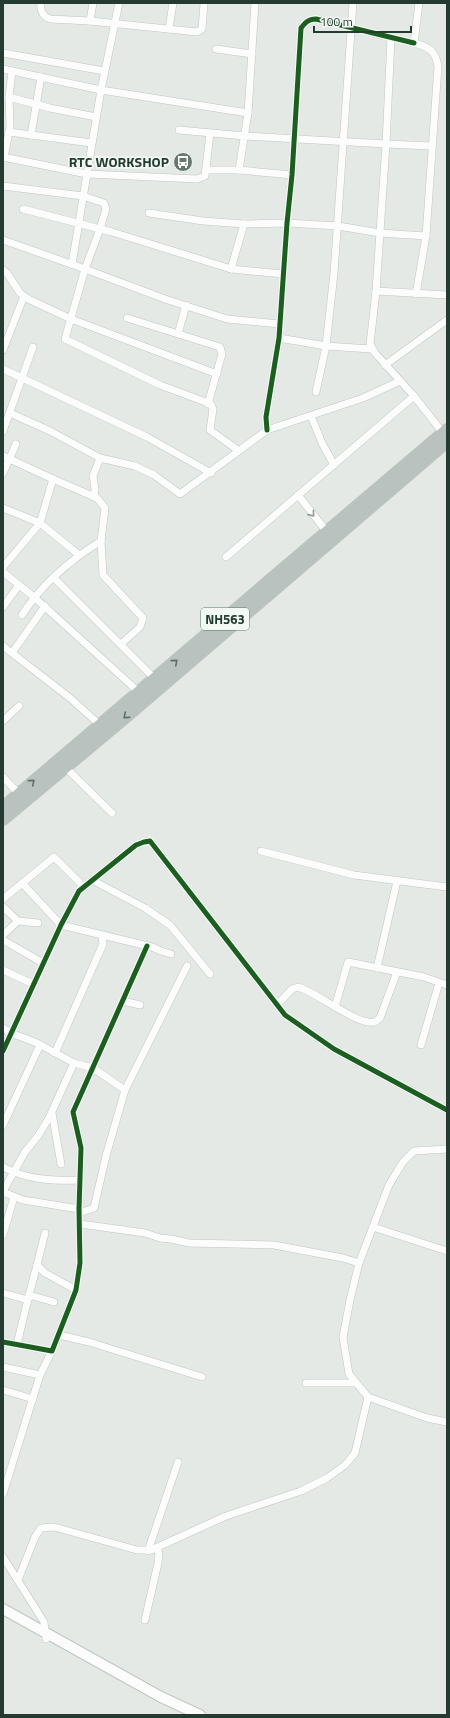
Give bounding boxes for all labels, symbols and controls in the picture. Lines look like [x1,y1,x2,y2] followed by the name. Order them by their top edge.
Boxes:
[314,8,411,34] scale bar
[320,12,353,31] text: 100 m
[69,151,169,172] place label: RTC WORKSHOP
[172,151,194,173] bus stop icon: RTC WORKSHOP
[308,509,315,516] one-way arrow
[201,608,249,630] road number: NH563
[170,660,177,667] one-way arrow
[124,712,131,719] one-way arrow
[28,780,35,787] one-way arrow

